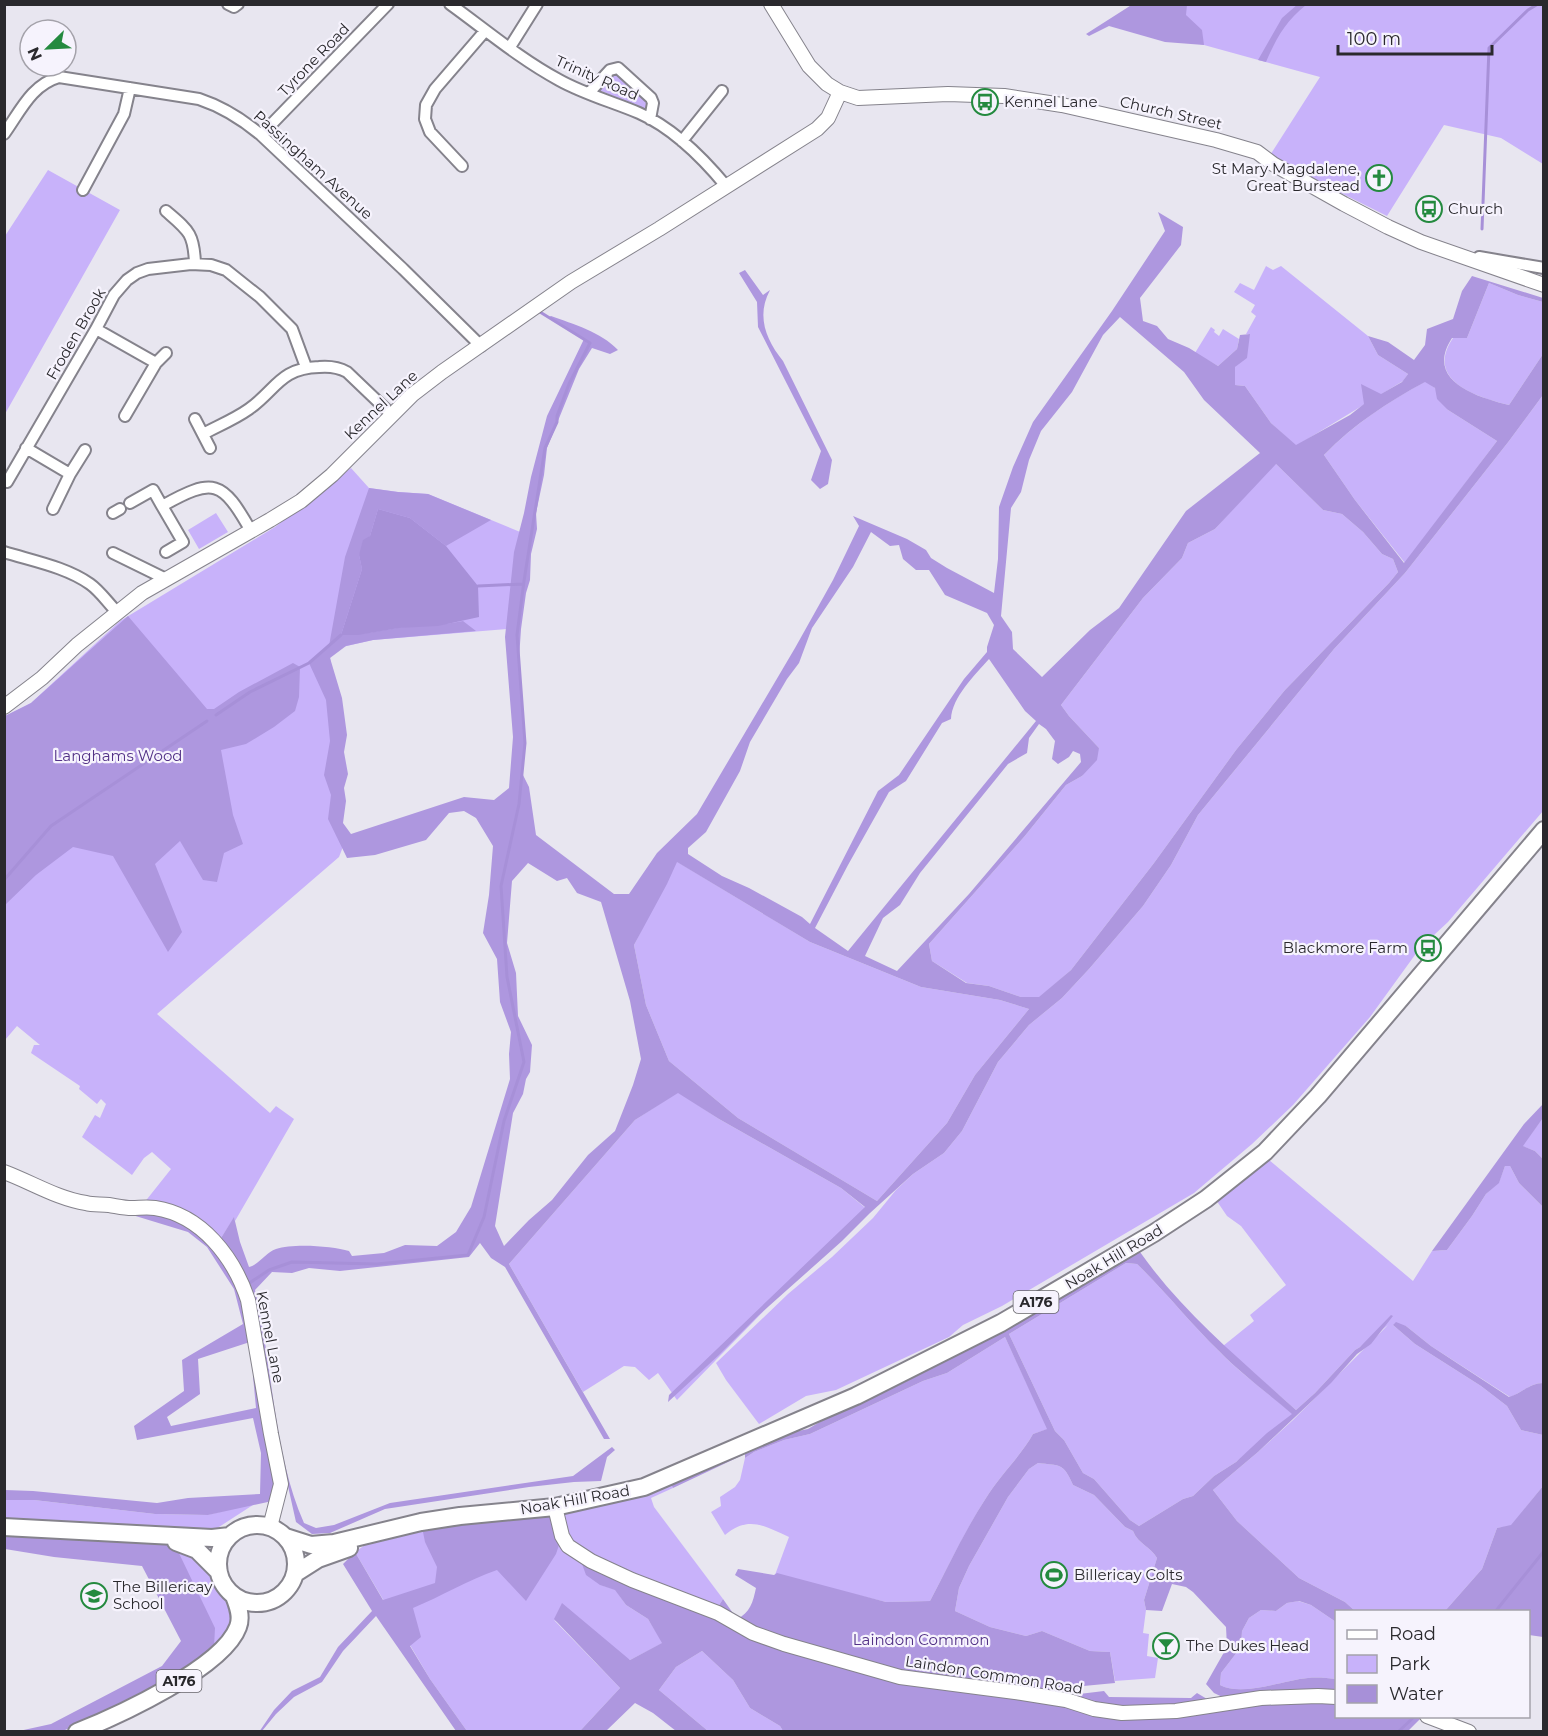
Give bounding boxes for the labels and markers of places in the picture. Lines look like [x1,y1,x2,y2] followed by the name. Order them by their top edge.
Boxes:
[970,87,1000,117] bus stop icon: Kennel Lane
[1004,92,1098,111] place label: Kennel Lane
[1212,159,1360,195] place label: St Mary Magdalene, Great Burstead
[1364,163,1394,193] church icon: St Mary Magdalene, Great Burstead
[1414,194,1444,224] bus stop icon: Church
[1448,199,1503,218] place label: Church
[1413,933,1443,963] bus stop icon: Blackmore Farm
[1283,938,1408,957] place label: Blackmore Farm
[1039,1560,1069,1590] sports icon: Billericay Colts
[1074,1565,1183,1584] place label: Billericay Colts
[113,1577,213,1613] place label: The Billericay School
[79,1581,109,1611] school or university icon: The Billericay School
[1151,1631,1181,1661] bar icon: The Dukes Head
[1186,1636,1309,1655] place label: The Dukes Head

